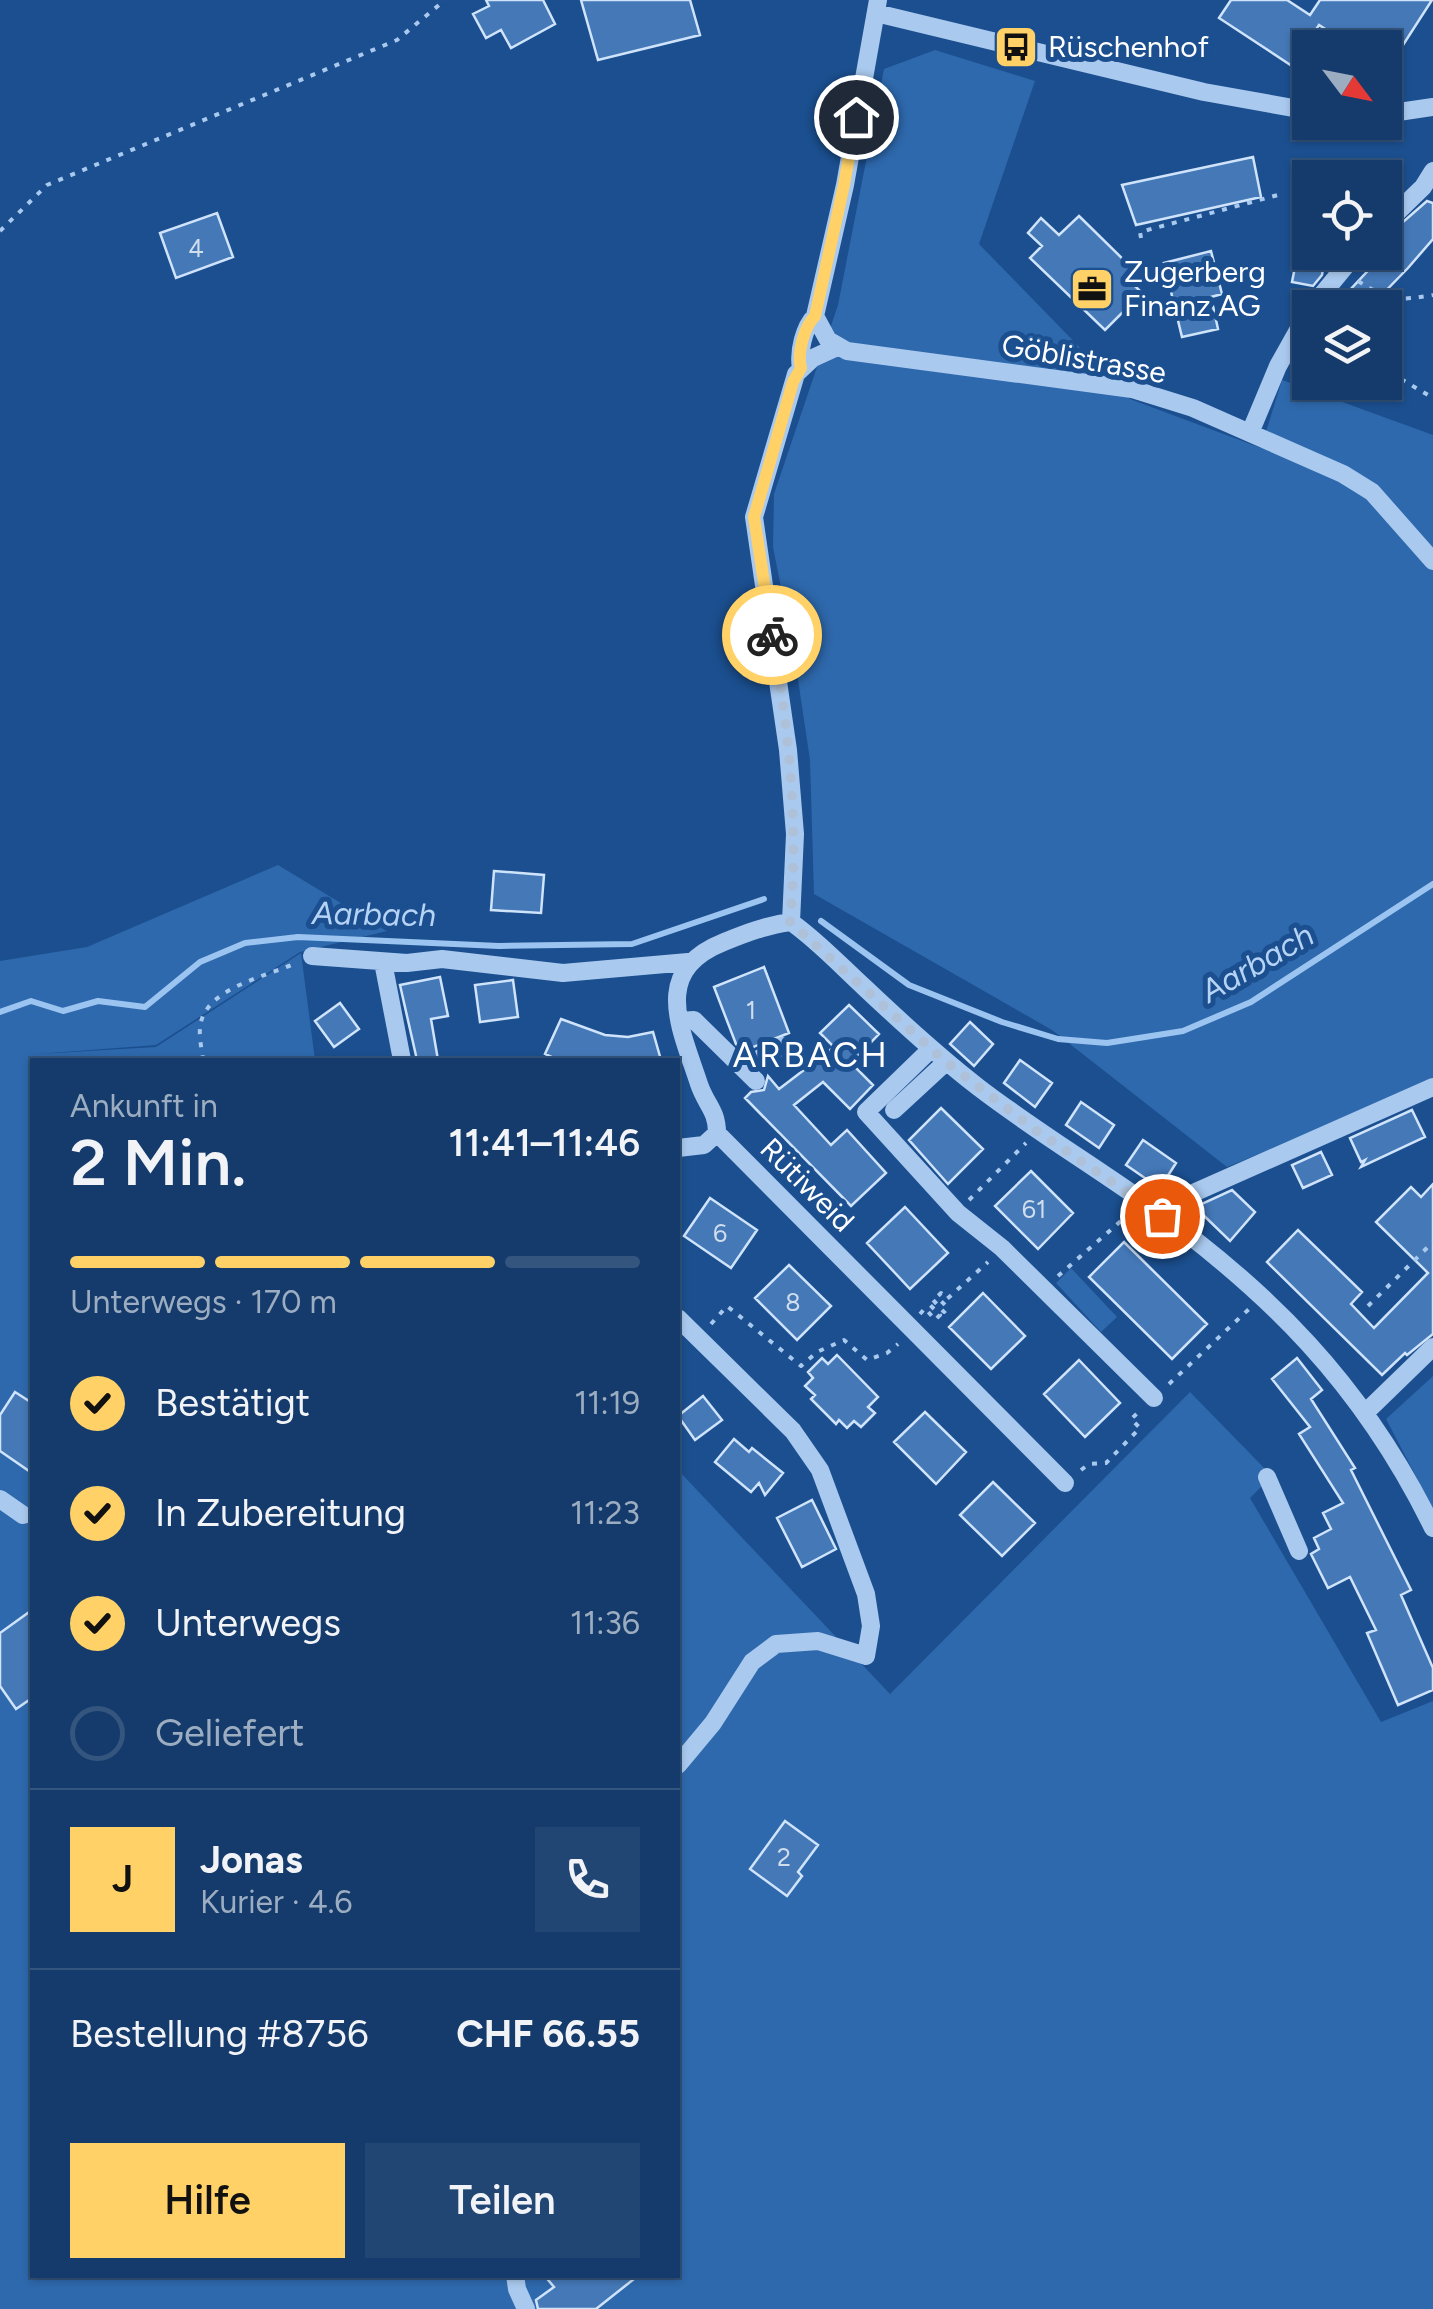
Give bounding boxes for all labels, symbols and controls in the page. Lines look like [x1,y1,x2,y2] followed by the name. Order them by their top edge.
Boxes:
[993,24,1039,70] bus stop icon: Rüschenhof
[1048,28,1209,65] place label: Rüschenhof
[1292,30,1402,140] north arrow
[1292,30,1402,400] map controls
[814,75,899,160] pin
[829,90,884,145] icon: home
[1292,160,1402,270] button: locate
[188,233,204,263] house number: 4
[1124,253,1266,324] place label: Zugerberg Finanz AG
[1069,266,1115,312] office icon: Zugerberg Finanz AG
[1292,290,1402,400] button: layers
[999,326,1169,391] street label: Göblistrasse
[722,585,822,685] courier
[745,608,800,663] icon: bike
[310,894,436,934] water label: Aarbach
[1192,916,1320,1011] water label: Aarbach
[746,995,756,1025] house number: 1
[733,1034,889,1076] district label: ARBACH
[70,1087,218,1125] text: Ankunft in
[449,1120,640,1166] text: 11:41–11:46
[70,1123,246,1201] text: 2 Min.
[753,1130,862,1239] street label: Rütiweid
[1120,1174,1205,1259] pin
[1135,1189,1190,1244] icon: bag
[1022,1194,1046,1224] house number: 61
[713,1218,727,1248] house number: 6
[70,1283,337,1321] text: Unterwegs · 170 m
[785,1287,801,1317] house number: 8
[70,1376,125,1431] icon: check
[155,1380,310,1426] text: Bestätigt
[574,1384,640,1422] text: 11:19
[70,1486,125,1541] icon: check
[155,1490,406,1536] text: In Zubereitung
[570,1494,640,1532] text: 11:23
[70,1596,125,1651] icon: check
[155,1600,341,1646] text: Unterwegs
[570,1604,640,1642] text: 11:36
[155,1710,304,1756] text: Geliefert
[535,1827,640,1932] button: phone
[200,1837,303,1883] text: Jonas
[777,1842,791,1872] house number: 2
[112,1856,133,1902] text: J
[200,1883,352,1921] text: Kurier · 4.6
[70,2011,369,2057] text: Bestellung #8756
[456,2011,640,2057] text: CHF 66.55
[70,2143,345,2258] button: Hilfe
[365,2143,640,2258] button: Teilen

